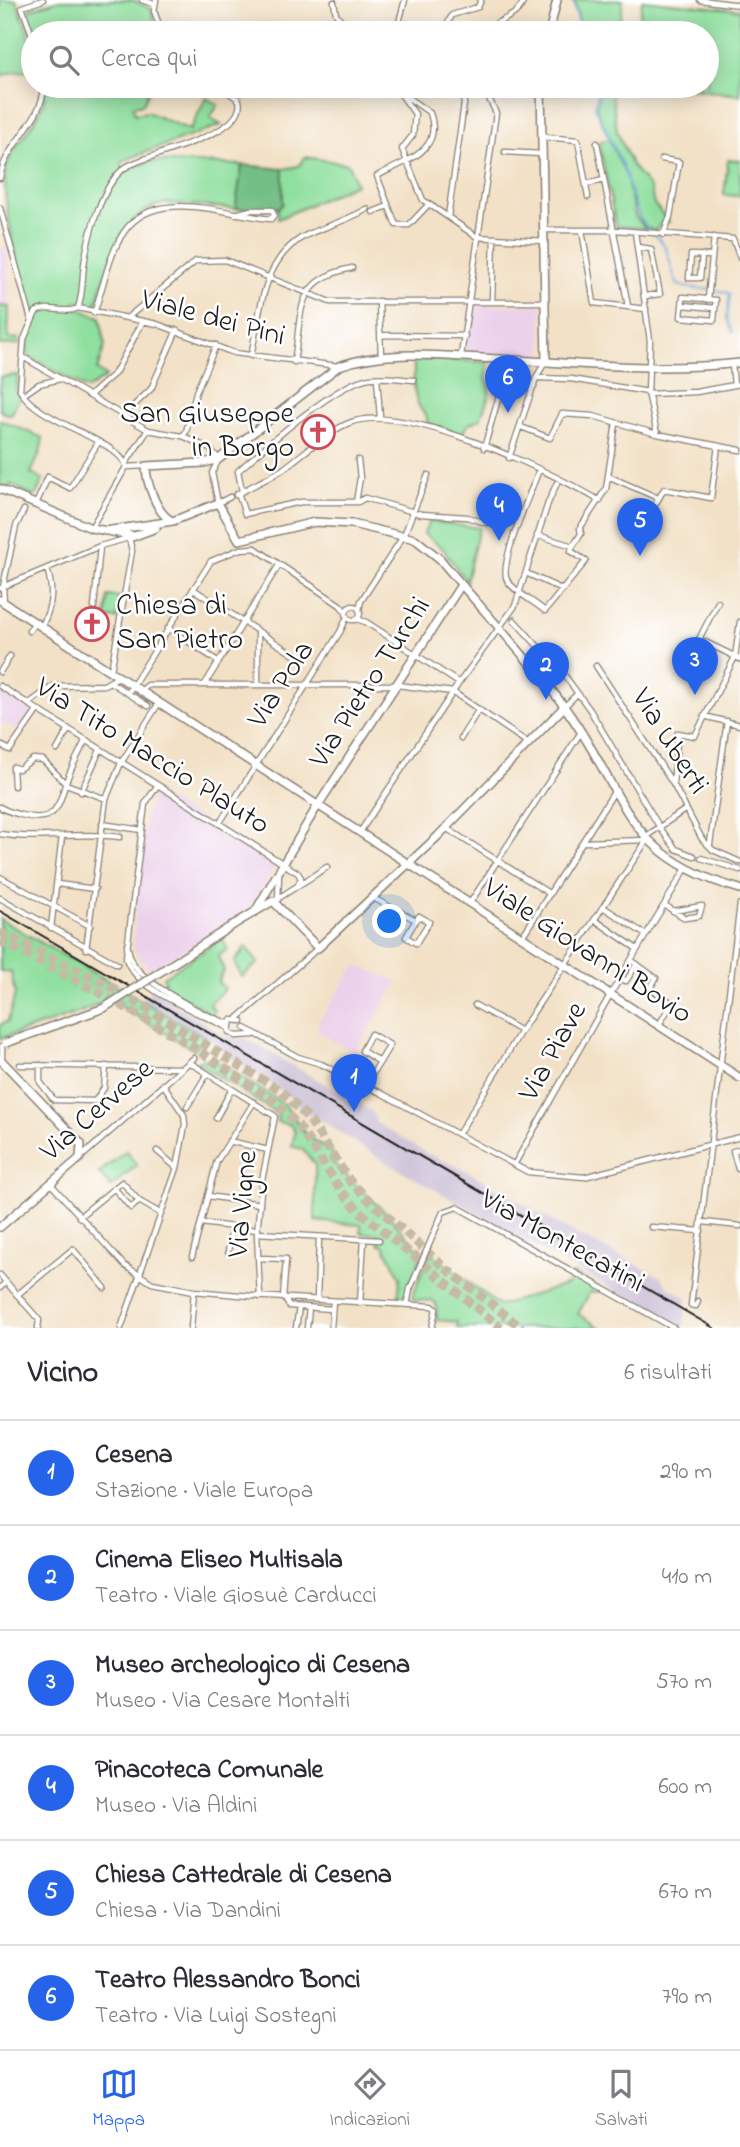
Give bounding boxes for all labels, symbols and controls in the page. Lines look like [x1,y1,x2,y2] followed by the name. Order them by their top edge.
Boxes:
[21,21,719,98] search box
[45,41,83,79] icon: search
[101,41,197,79] text: Cerca qui
[135,278,290,359] street label: Viale dei Pini
[485,355,531,413] pin: 6
[120,393,295,471] place label: San Giuseppe in Borgo
[299,413,337,451] church icon: San Giuseppe in Borgo
[476,483,522,541] pin: 4
[617,498,663,556] pin: 5
[116,585,243,663] place label: Chiesa di San Pietro
[299,589,443,778] street label: Via Pietro Turchi
[73,605,111,643] church icon: Chiesa di San Pietro
[237,633,327,738] street label: Via Pola
[672,637,718,695] pin: 3
[523,642,569,700] pin: 2
[25,666,278,847] street label: Via Tito Maccio Plauto
[619,680,719,804] street label: Via Uberti
[473,867,700,1036] street label: Viale Giovanni Bovio
[372,904,406,938] your location
[508,994,600,1111] street label: Via Piave
[31,1049,165,1174] street label: Via Cervese
[331,1054,377,1112] pin: 1
[217,1148,271,1260] street label: Via Vigne
[471,1178,652,1305] street label: Via Montecatini
[28,1352,98,1396] text: Vicino
[624,1357,712,1390] text: 6 risultati
[95,1437,173,1475] text: Cesena
[47,1456,55,1489] text: 1
[660,1456,712,1489] text: 290 m
[95,1475,313,1508] text: Stazione · Viale Europa
[95,1542,343,1580] text: Cinema Eliseo Multisala
[45,1561,57,1594] text: 2
[662,1561,712,1594] text: 410 m
[95,1580,377,1613] text: Teatro · Viale Giosuè Carducci
[95,1647,410,1685] text: Museo archeologico di Cesena
[46,1666,56,1699] text: 3
[656,1666,712,1699] text: 570 m
[95,1685,350,1718] text: Museo · Via Cesare Montalti
[95,1752,323,1790] text: Pinacoteca Comunale
[46,1771,56,1804] text: 4
[658,1771,712,1804] text: 600 m
[95,1790,257,1823] text: Museo · Via Aldini
[95,1857,392,1895] text: Chiesa Cattedrale di Cesena
[44,1876,58,1909] text: 5
[659,1876,712,1909] text: 670 m
[95,1895,281,1928] text: Chiesa · Via Dandini
[95,1962,361,2000] text: Teatro Alessandro Bonci
[46,1981,56,2014] text: 6
[662,1981,712,2014] text: 790 m
[95,2000,337,2033] text: Teatro · Via Luigi Sostegni
[92,2065,145,2134] tab: Mappa
[329,2065,410,2134] tab: Indicazioni
[595,2065,648,2134] tab: Salvati

